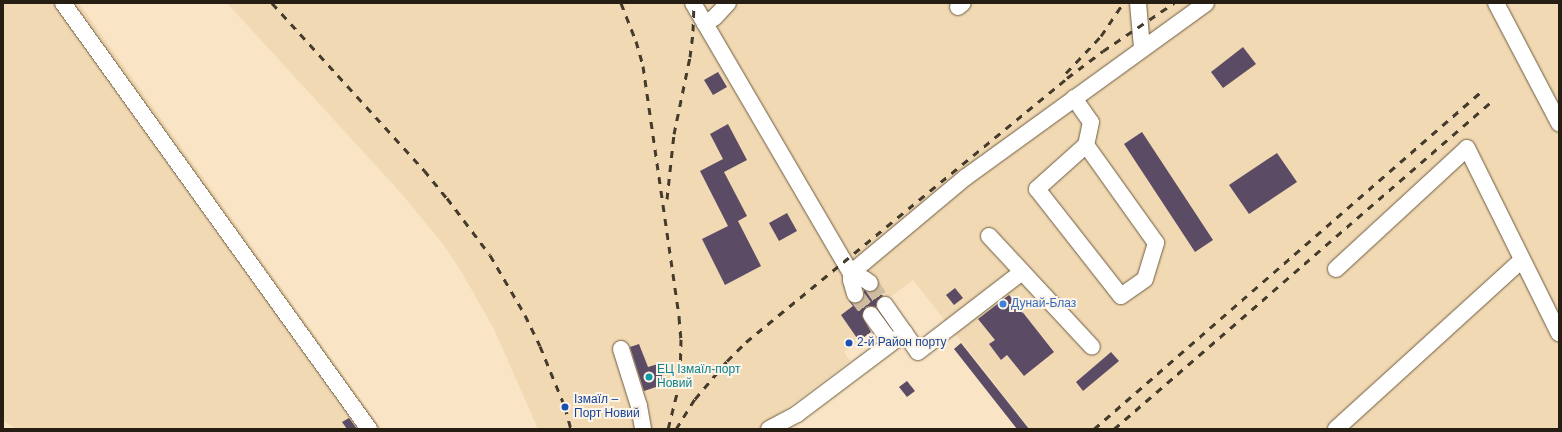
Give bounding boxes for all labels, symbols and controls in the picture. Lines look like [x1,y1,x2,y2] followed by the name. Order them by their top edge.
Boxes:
[1011,297,1076,311] place label: Дунай-Блаз
[998,299,1008,309] marker: Дунай-Блаз
[857,336,947,350] place label: 2-й Район порту
[844,338,854,348] marker: 2-й Район порту
[657,363,740,391] place label: ЕЦ Ізмаїл-порт Новий
[644,372,654,382] marker: ЕЦ Ізмаїл-порт Новий
[574,393,640,421] place label: Ізмаїл – Порт Новий
[559,401,571,413] marker: Ізмаїл – Порт Новий

